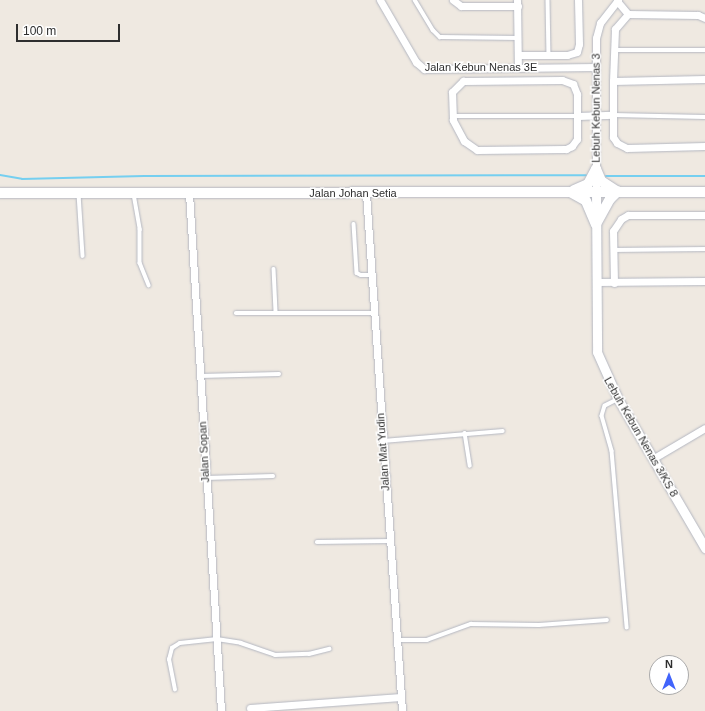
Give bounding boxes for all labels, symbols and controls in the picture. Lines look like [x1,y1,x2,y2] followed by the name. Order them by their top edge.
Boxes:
[18,16,122,42] scale bar
[23,24,56,38] text: 100 m
[589,53,603,163] street label: Lebuh Kebun Nenas 3
[425,60,537,74] street label: Jalan Kebun Nenas 3E
[309,186,397,200] street label: Jalan Johan Setia
[601,375,681,499] street label: Lebuh Kebun Nenas 3/KS 8
[374,412,392,492] street label: Jalan Mat Yudin
[196,421,212,483] street label: Jalan Sopan
[649,655,689,695] north arrow
[665,658,673,670] text: N

